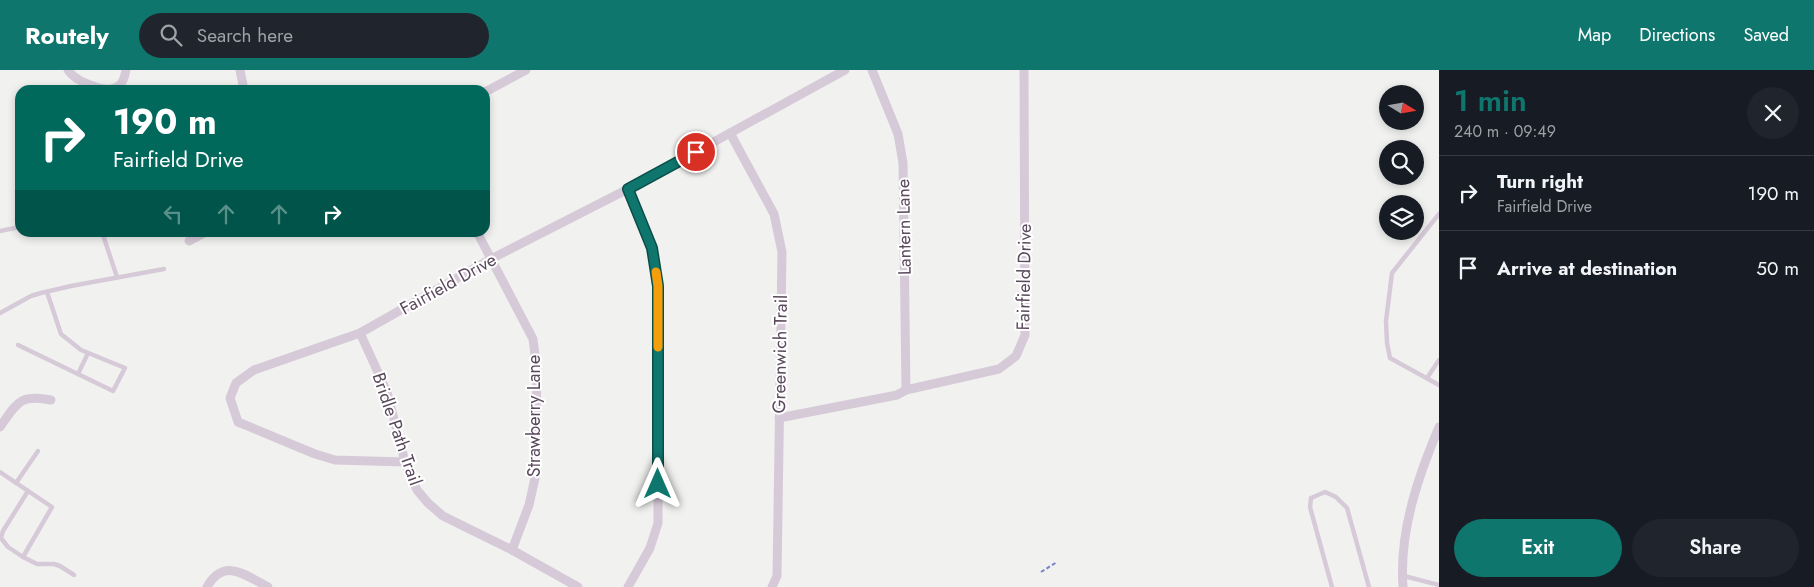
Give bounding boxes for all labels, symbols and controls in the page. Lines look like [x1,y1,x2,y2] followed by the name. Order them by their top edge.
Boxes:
[139,13,489,58] search box
[25,18,109,53] text: Routely
[157,21,185,49] icon: search
[197,22,293,49] text: Search here
[1578,22,1611,48] text: Map
[1639,22,1715,48] text: Directions
[1743,22,1789,48] text: Saved
[1454,79,1527,122] text: 1 min
[1379,85,1424,130] north arrow
[1379,85,1424,240] map controls
[1747,87,1799,139] button: close
[113,97,217,147] text: 190 m
[30,105,95,170] icon: right
[1454,120,1556,143] text: 240 m · 09:49
[675,131,717,173] pin
[682,138,710,166] icon: arrive
[1379,140,1424,185] button: search
[113,143,244,175] text: Fairfield Drive
[1497,168,1583,195] text: Turn right
[890,179,918,275] street label: Lantern Lane
[1454,179,1482,207] icon: right
[1748,180,1799,207] text: 190 m
[1379,195,1424,240] button: layers
[1497,195,1592,218] text: Fairfield Drive
[159,200,187,228] icon: left
[212,200,240,228] icon: ahead
[265,200,293,228] icon: ahead
[318,200,346,228] icon: right
[1010,223,1038,331] street label: Fairfield Drive
[395,247,501,321] street label: Fairfield Drive
[1454,254,1482,282] icon: arrive
[1497,255,1677,282] text: Arrive at destination
[1756,255,1799,282] text: 50 m
[766,294,794,414] street label: Greenwich Trail
[521,355,547,477] street label: Strawberry Lane
[366,369,428,489] street label: Bridle Path Trail
[631,457,683,509] position arrow
[1454,519,1622,577] button: Exit
[1632,519,1799,577] button: Share

